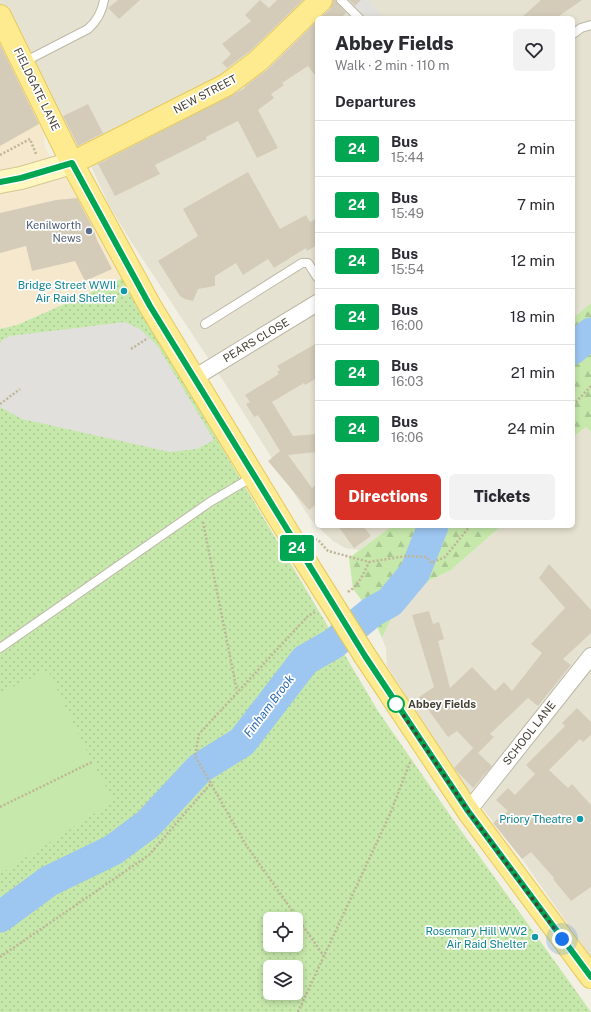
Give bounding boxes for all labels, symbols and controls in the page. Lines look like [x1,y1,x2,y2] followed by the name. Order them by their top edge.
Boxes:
[513,29,555,71] button: heart
[335,32,454,54] text: Abbey Fields
[12,45,62,133] street label: FIELDGATE LANE
[335,58,450,73] text: Walk · 2 min · 110 m
[171,72,239,116] street label: NEW STREET
[335,93,416,110] text: Departures
[391,133,418,150] text: Bus
[517,140,555,157] text: 2 min
[348,141,366,157] text: 24
[391,150,424,165] text: 15:44
[391,189,418,206] text: Bus
[517,196,555,213] text: 7 min
[348,197,366,213] text: 24
[391,206,424,221] text: 15:49
[26,219,81,244] place label: Kenilworth News
[84,226,94,236] marker: Kenilworth News
[391,245,418,262] text: Bus
[511,252,555,269] text: 12 min
[348,253,366,269] text: 24
[391,262,424,277] text: 15:54
[18,279,116,304] place label: Bridge Street WWII Air Raid Shelter
[119,286,129,296] marker: Bridge Street WWII Air Raid Shelter
[391,301,418,318] text: Bus
[510,308,555,325] text: 18 min
[348,309,366,325] text: 24
[221,316,291,364] street label: PEARS CLOSE
[391,318,423,333] text: 16:00
[391,357,418,374] text: Bus
[511,364,555,381] text: 21 min
[348,365,366,381] text: 24
[391,374,423,389] text: 16:03
[391,413,418,430] text: Bus
[508,420,555,437] text: 24 min
[348,421,366,437] text: 24
[391,430,423,445] text: 16:06
[335,474,441,520] button: Directions
[449,474,555,520] button: Tickets
[279,535,315,561] line badge: 24
[288,540,306,556] text: 24
[241,672,297,740] water label: Finham Brook
[387,695,405,713] marker: Abbey Fields
[408,698,476,710] place label: Abbey Fields
[500,699,558,767] street label: SCHOOL LANE
[499,813,572,825] place label: Priory Theatre
[575,814,585,824] marker: Priory Theatre
[263,912,303,1000] map controls
[263,912,303,952] button: locate
[425,925,527,950] place label: Rosemary Hill WW2 Air Raid Shelter
[552,929,572,949] your location
[530,932,540,942] marker: Rosemary Hill WW2 Air Raid Shelter
[263,960,303,1000] button: layers

